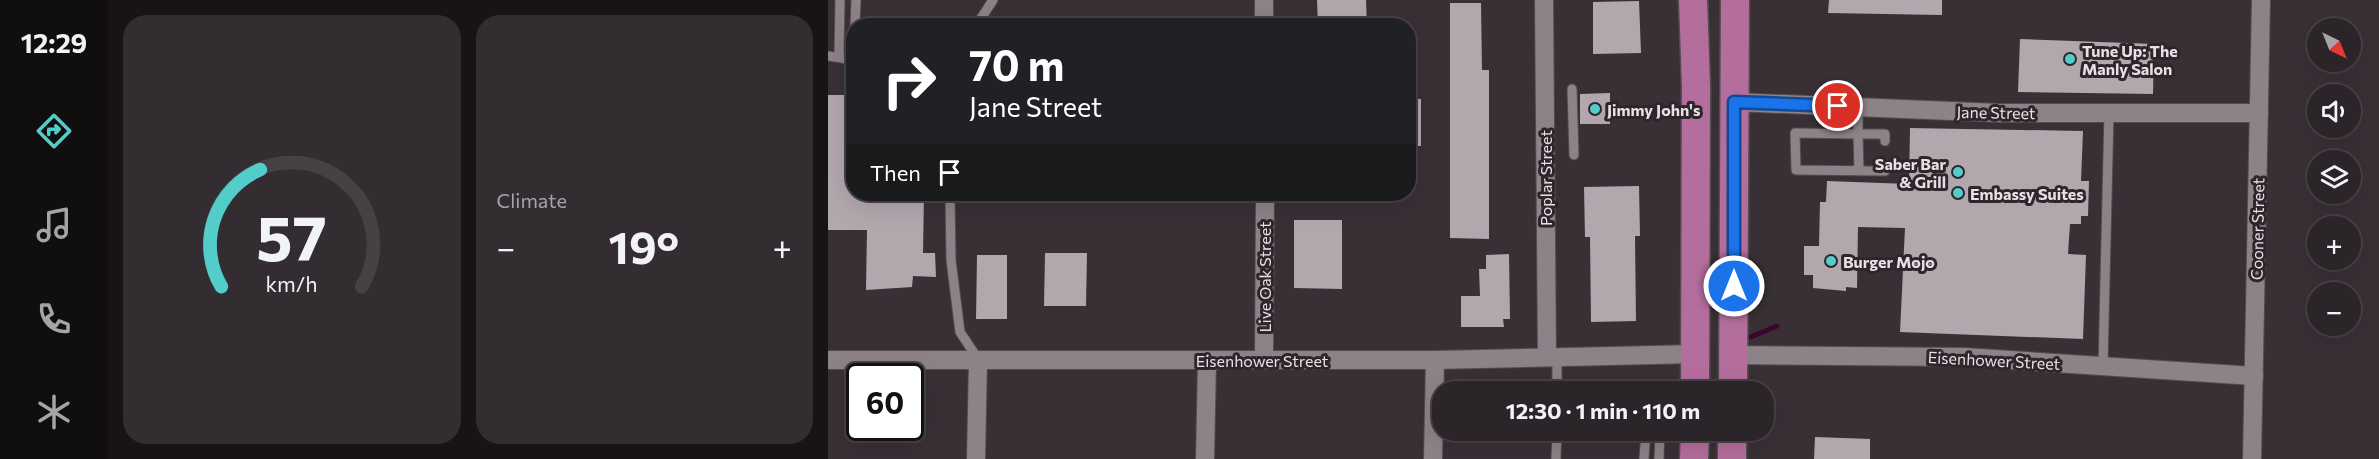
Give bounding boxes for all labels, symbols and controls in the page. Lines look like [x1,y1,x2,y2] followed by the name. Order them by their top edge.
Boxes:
[2307,18,2361,72] north arrow
[2307,18,2361,336] map controls
[21,26,87,59] text: 12:29
[969,38,1064,90] text: 70 m
[2082,41,2178,78] place label: Tune Up: The Manly Salon
[870,42,948,120] icon: right
[2063,52,2077,66] marker: Tune Up: The Manly Salon
[1812,80,1863,131] pin
[2307,84,2361,138] button: sound
[1821,89,1854,122] icon: arrive
[969,90,1102,123] text: Jane Street
[1607,100,1700,119] place label: Jimmy John's
[1588,102,1602,116] marker: Jimmy John's
[1956,102,2036,122] street label: Jane Street
[33,110,75,152] icon: directions
[1536,130,1555,226] street label: Poplar Street
[2307,150,2361,204] button: layers
[1875,154,1946,191] place label: Saber Bar & Grill
[933,156,966,189] icon: arrive
[870,159,921,186] text: Then
[1951,165,1965,179] marker: Saber Bar & Grill
[2247,177,2267,280] street label: Cooner Street
[1970,184,2084,203] place label: Embassy Suites
[1951,186,1965,200] marker: Embassy Suites
[497,188,567,212] text: Climate
[256,198,327,274] text: 57
[33,204,75,246] icon: music
[2307,216,2361,270] button: +
[609,218,679,273] text: 19°
[1255,221,1274,333] street label: Live Oak Street
[497,226,515,267] text: −
[773,226,792,267] text: +
[1843,252,1935,271] place label: Burger Mojo
[1702,254,1766,318] position arrow
[1824,254,1838,268] marker: Burger Mojo
[266,270,318,296] text: km/h
[2307,282,2361,336] button: −
[33,298,75,340] icon: phone
[1927,347,2061,373] street label: Eisenhower Street
[1196,351,1329,370] street label: Eisenhower Street
[846,363,924,441] speed limit sign: 60
[33,391,75,433] icon: climate
[1506,397,1700,424] text: 12:30 · 1 min · 110 m

